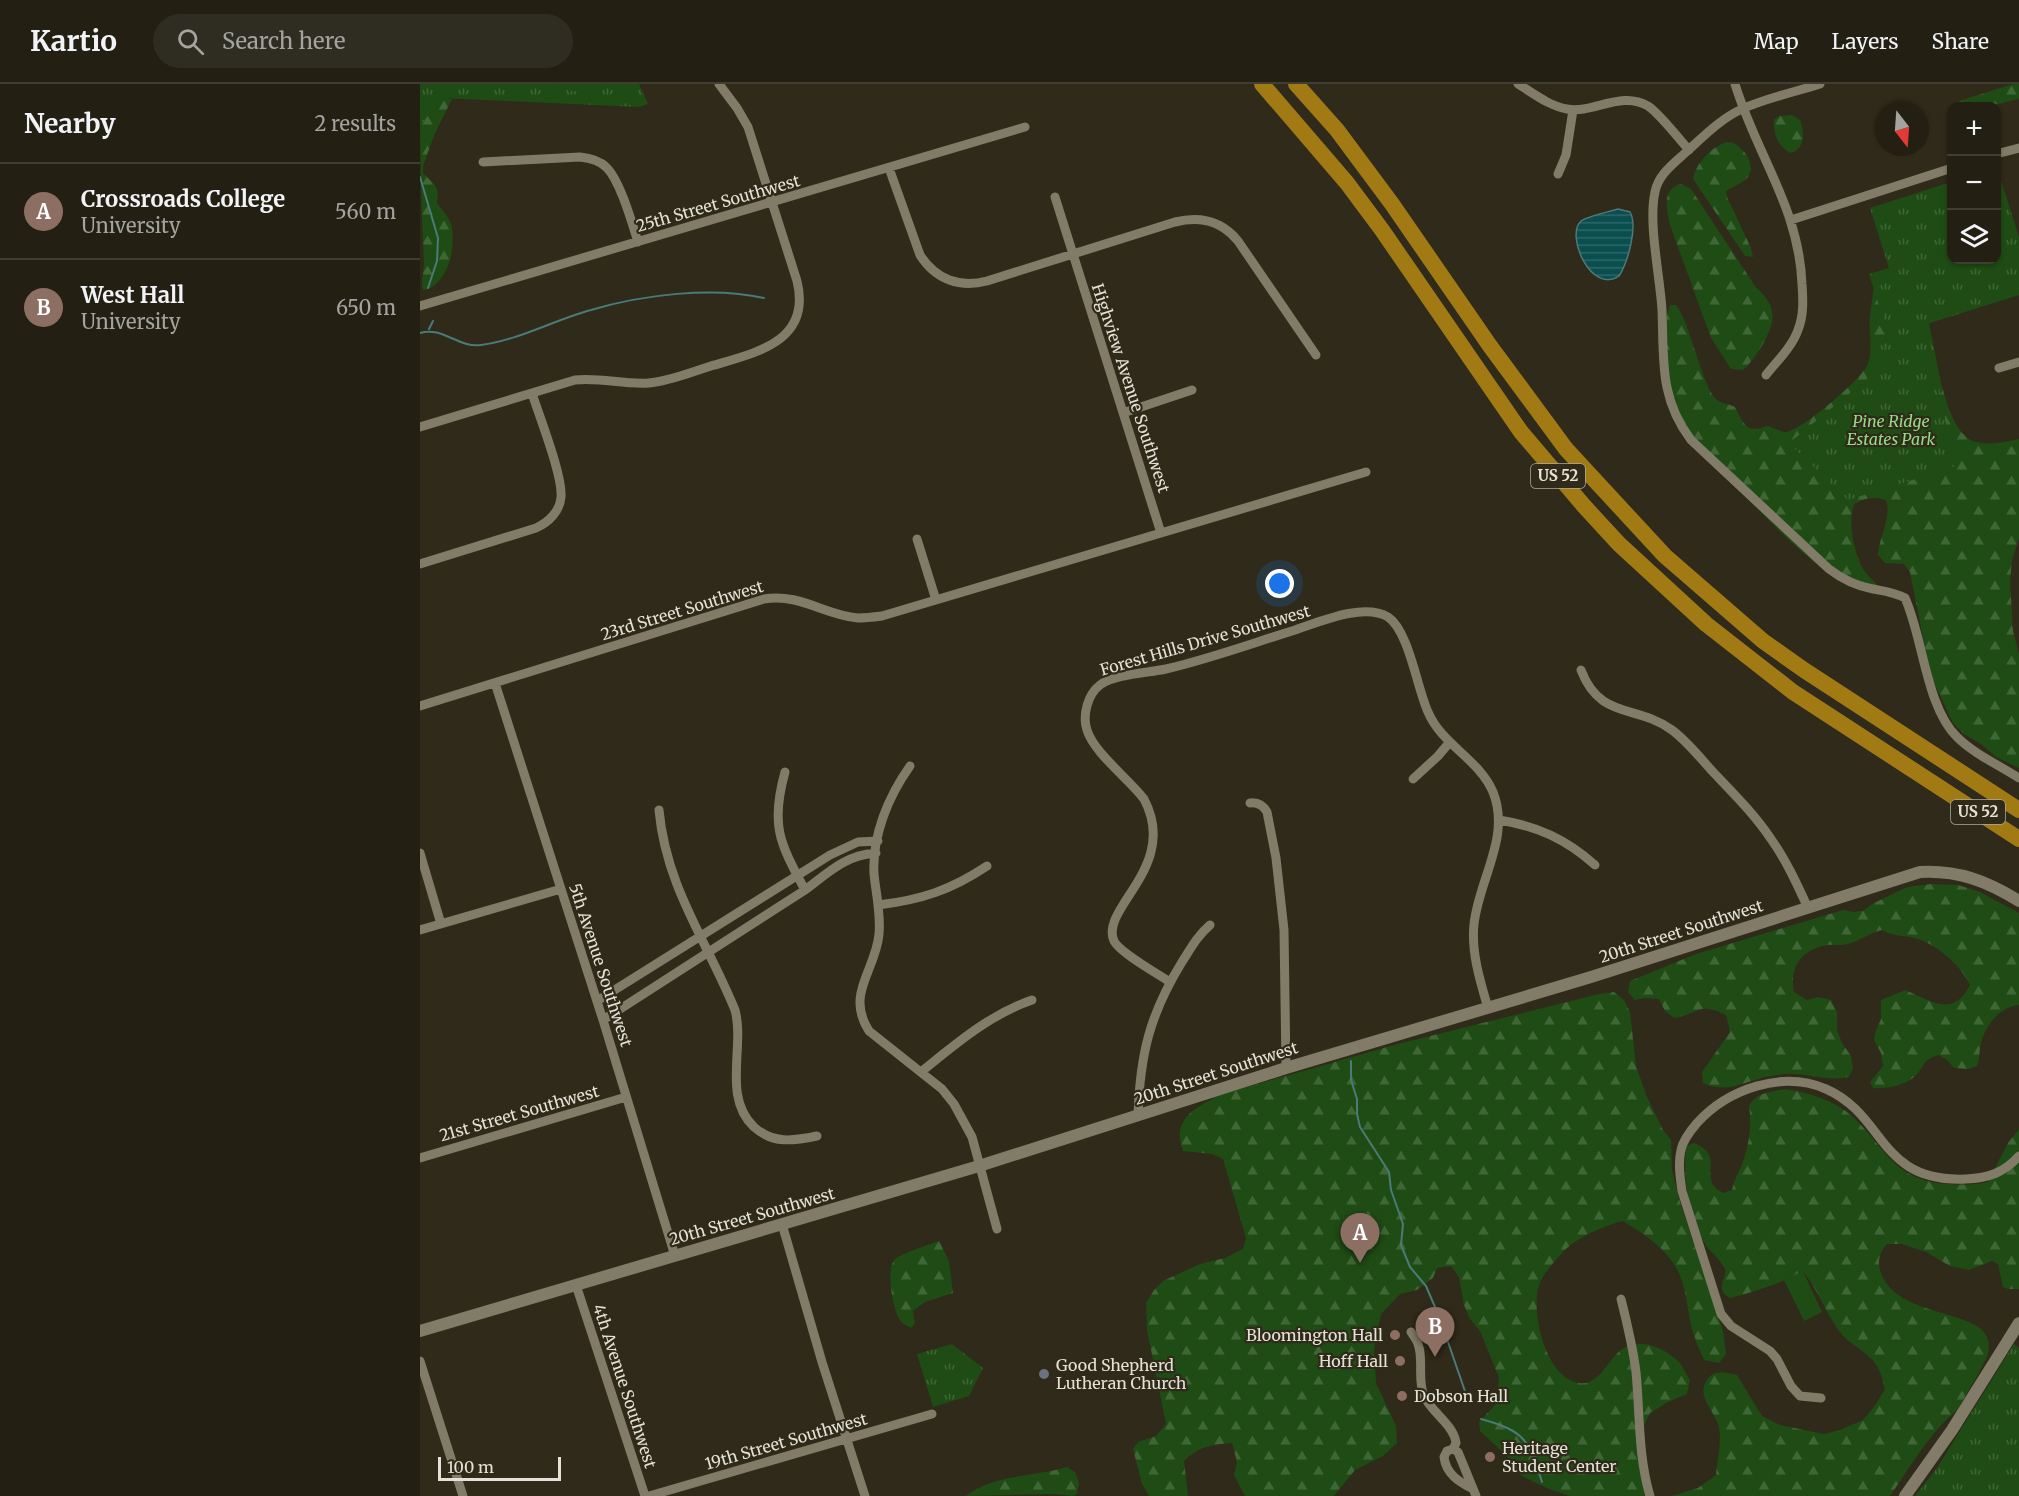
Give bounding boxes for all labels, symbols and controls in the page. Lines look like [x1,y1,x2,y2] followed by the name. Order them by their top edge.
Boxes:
[153,14,573,68] search box
[30,23,117,59] text: Kartio
[174,25,207,58] icon: search
[222,27,345,55] text: Search here
[1754,28,1799,55] text: Map
[1832,28,1899,55] text: Layers
[1932,28,1989,55] text: Share
[1875,102,1929,156] north arrow
[1947,102,2001,264] map controls
[1947,102,2001,156] button: +
[24,107,116,140] text: Nearby
[314,111,396,136] text: 2 results
[1947,156,2001,210] button: −
[634,170,803,236] street label: 25th Street Southwest
[81,185,285,213] text: Crossroads College
[36,199,51,224] text: A
[335,199,396,224] text: 560 m
[1947,210,2001,264] button: layers
[81,213,181,238] text: University
[81,281,184,309] text: West Hall
[1088,281,1175,496] street label: Highview Avenue Southwest
[37,295,50,320] text: B
[336,295,396,320] text: 650 m
[81,309,181,334] text: University
[1847,411,1935,449] park label: Pine Ridge Estates Park
[1531,464,1585,488] road number: US 52
[1265,569,1294,598] your location
[598,576,766,644] street label: 23rd Street Southwest
[1098,600,1313,680] street label: Forest Hills Drive Southwest
[1951,800,2005,824] road number: US 52
[565,881,637,1050] street label: 5th Avenue Southwest
[1597,895,1766,967] street label: 20th Street Southwest
[1132,1037,1301,1109] street label: 20th Street Southwest
[437,1080,602,1145] street label: 21st Street Southwest
[667,1183,838,1249] street label: 20th Street Southwest
[1340,1214,1380,1263] pin: A
[589,1301,661,1471] street label: 4th Avenue Southwest
[1416,1308,1454,1357] pin: B
[1246,1325,1383,1345] place label: Bloomington Hall
[1388,1328,1402,1342] marker: Bloomington Hall
[1319,1351,1388,1371] place label: Hoff Hall
[1393,1354,1407,1368] marker: Hoff Hall
[1056,1355,1187,1393] place label: Good Shepherd Lutheran Church
[1037,1367,1051,1381] marker: Good Shepherd Lutheran Church
[1414,1386,1508,1406] place label: Dobson Hall
[1395,1389,1409,1403] marker: Dobson Hall
[703,1408,870,1474] street label: 19th Street Southwest
[1502,1438,1616,1476] place label: Heritage Student Center
[1483,1450,1497,1464] marker: Heritage Student Center
[438,1454,561,1482] scale bar
[447,1457,494,1477] text: 100 m

